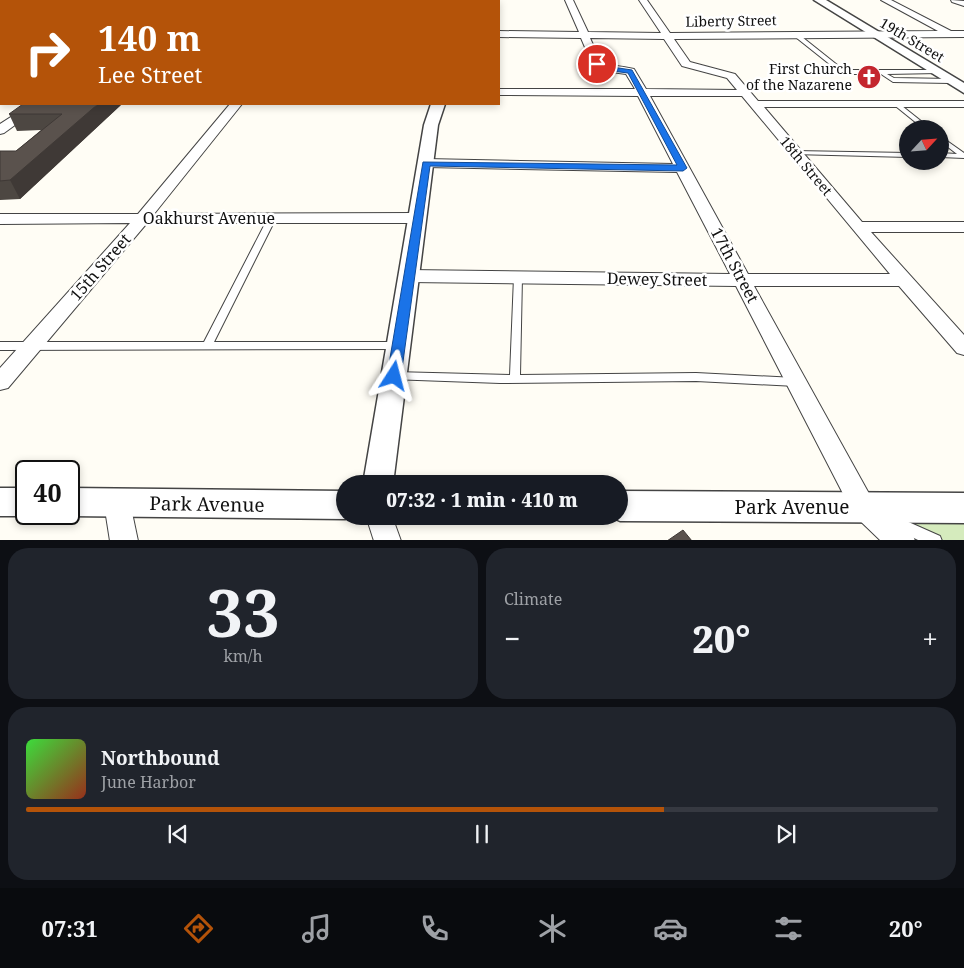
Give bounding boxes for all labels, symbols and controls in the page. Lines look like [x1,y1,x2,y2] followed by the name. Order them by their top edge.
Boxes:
[685,10,777,31] street label: Liberty Street
[876,13,948,66] street label: 19th Street
[98,14,201,61] text: 140 m
[15,20,80,85] icon: right
[576,43,618,85] pin
[583,50,611,78] icon: arrive
[98,59,202,89] text: Lee Street
[746,59,852,94] place label: First Church of the Nazarene
[856,64,882,90] church icon: First Church of the Nazarene
[899,120,949,170] north arrow
[899,120,949,170] map controls
[776,132,837,199] street label: 18th Street
[143,207,275,229] street label: Oakhurst Avenue
[706,223,764,307] street label: 17th Street
[65,228,136,305] street label: 15th Street
[607,267,708,291] street label: Dewey Street
[367,349,419,401] position arrow
[15,460,80,525] speed limit sign: 40
[386,487,578,513] text: 07:32 · 1 min · 410 m
[149,490,265,518] street label: Park Avenue
[734,494,850,520] street label: Park Avenue
[206,568,280,656] text: 33
[504,588,562,610] text: Climate
[692,612,750,664] text: 20°
[504,619,520,657] text: −
[922,619,938,657] text: +
[223,645,263,667] text: km/h
[101,745,220,771] text: Northbound
[101,771,196,793] text: June Harbor
[164,820,192,848] icon: previous
[468,820,496,848] icon: pause
[772,820,800,848] icon: next
[181,911,216,946] icon: directions
[299,911,334,946] icon: music
[417,911,452,946] icon: phone
[535,911,570,946] icon: climate
[653,911,688,946] icon: car
[771,911,806,946] icon: filters
[41,913,98,943] text: 07:31
[889,913,922,943] text: 20°

